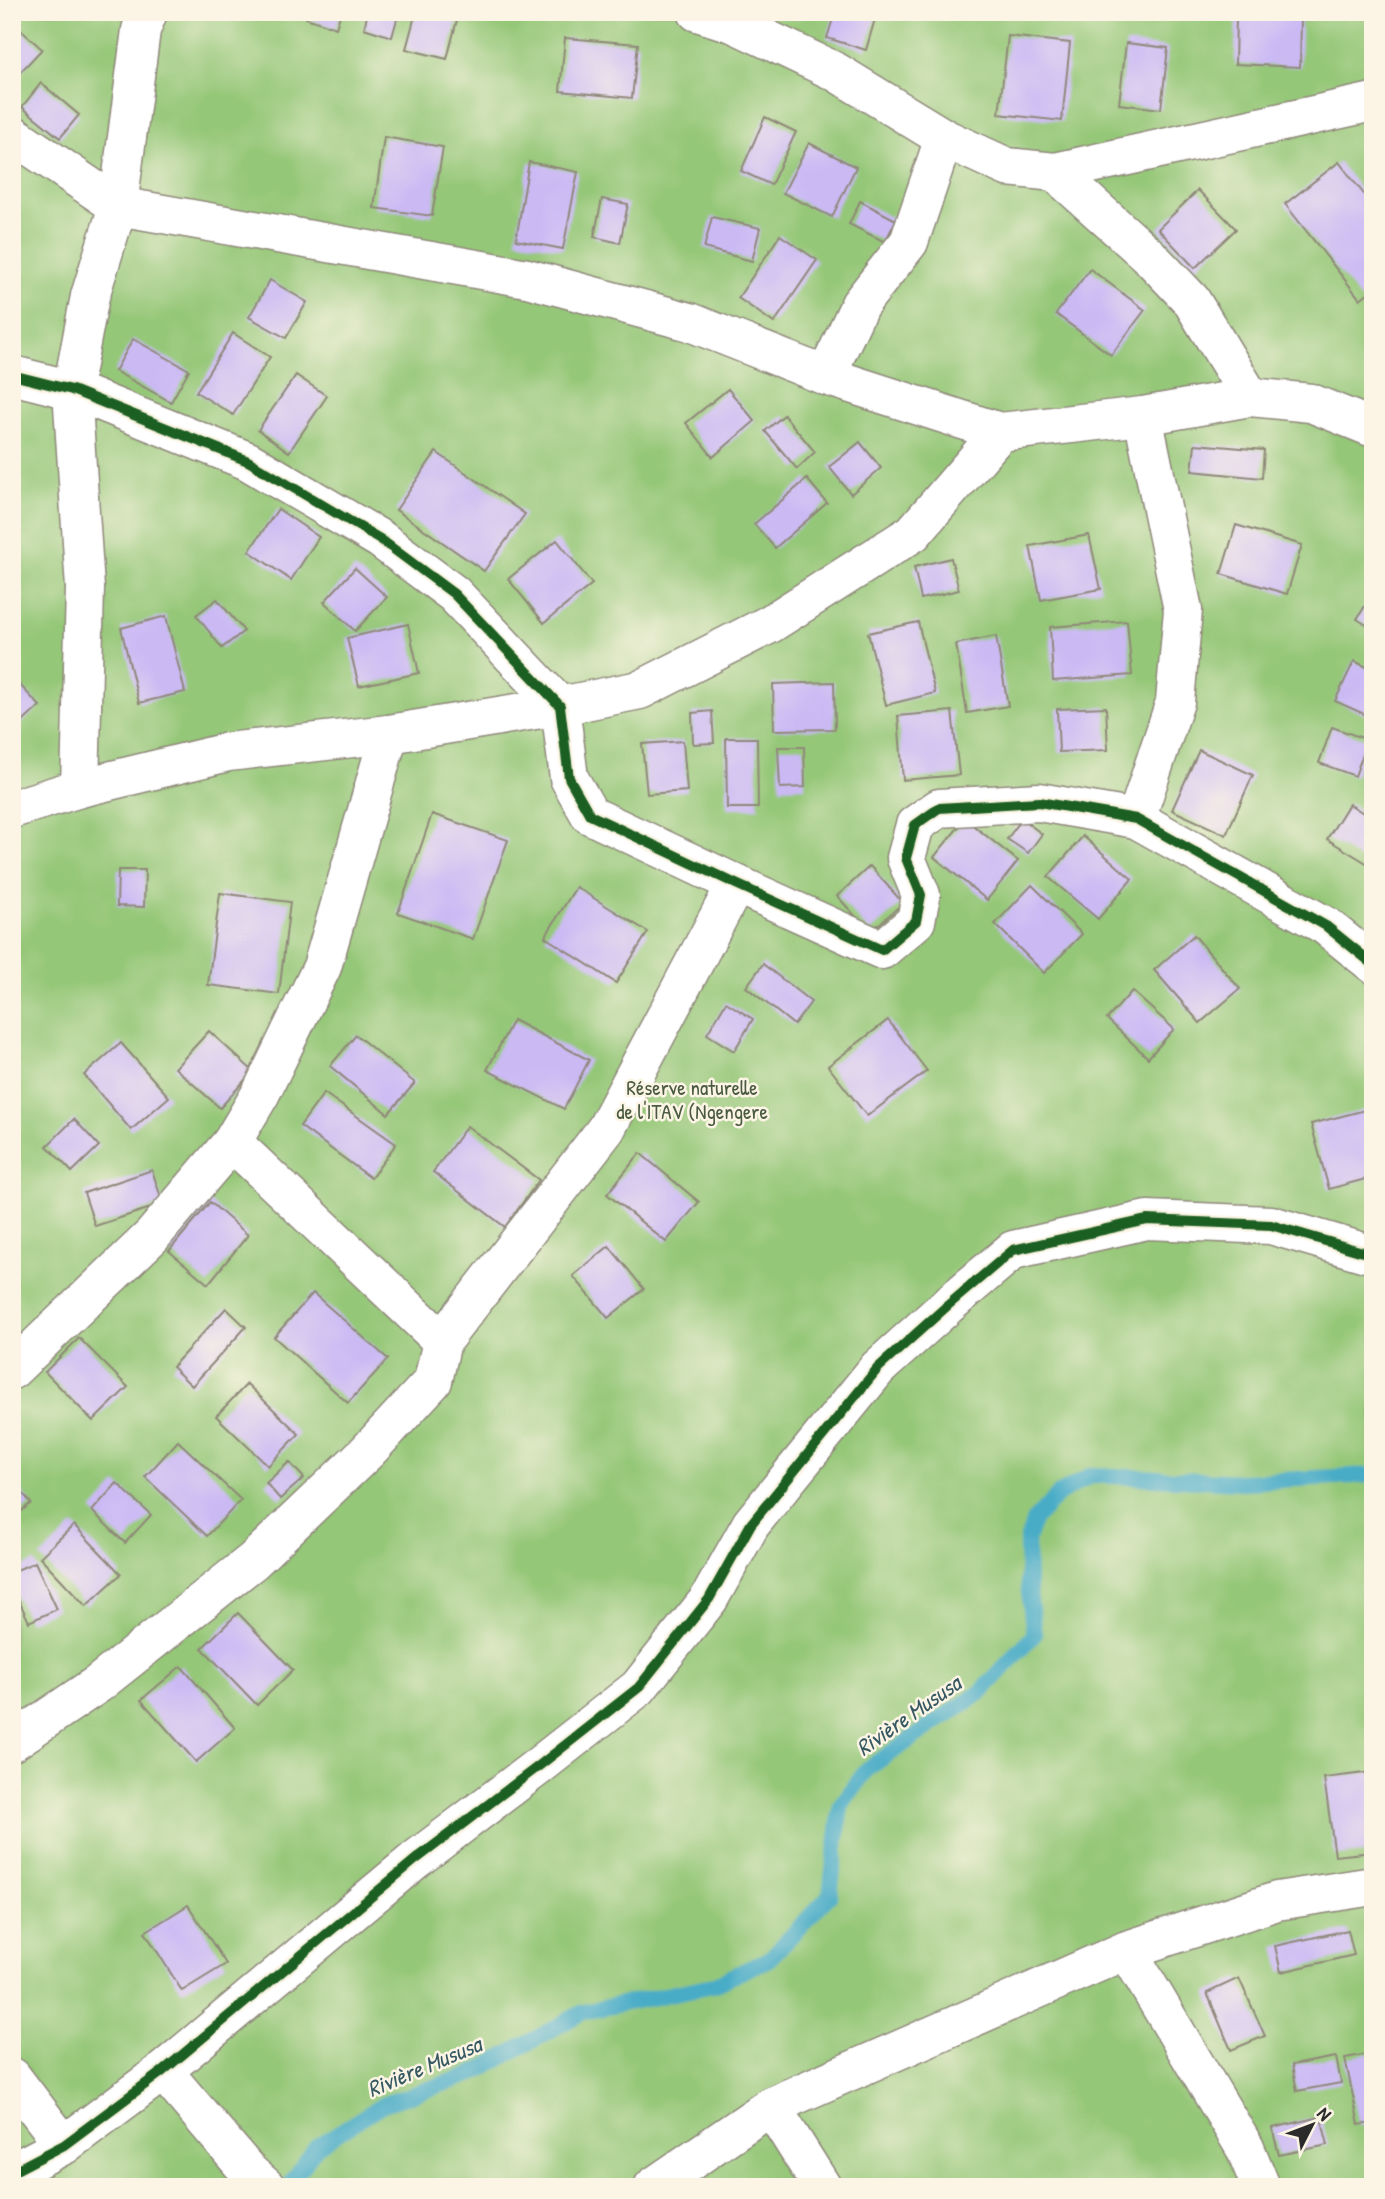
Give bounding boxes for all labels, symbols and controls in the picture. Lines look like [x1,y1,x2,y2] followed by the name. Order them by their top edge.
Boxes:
[616,1073,768,1126] park label: Réserve naturelle de l'ITAV (Ngengere
[849,1666,968,1762] water label: Rivière Mususa
[362,2027,488,2104] water label: Rivière Mususa
[1276,2090,1346,2160] north arrow
[1312,2101,1338,2126] text: N

